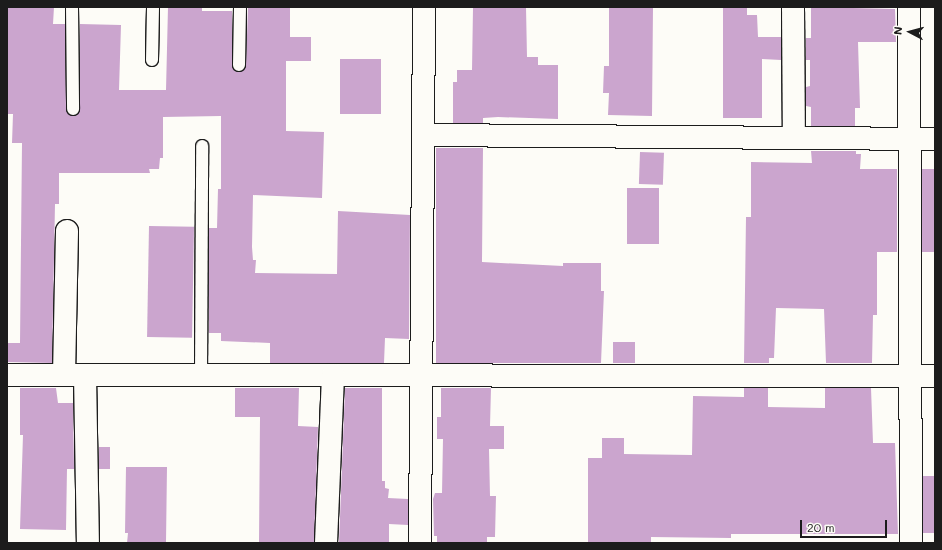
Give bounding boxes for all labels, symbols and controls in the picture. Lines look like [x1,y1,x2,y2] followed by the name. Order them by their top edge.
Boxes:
[890,12,930,52] north arrow
[890,26,905,36] text: N
[802,512,889,538] scale bar
[807,519,835,535] text: 20 m

